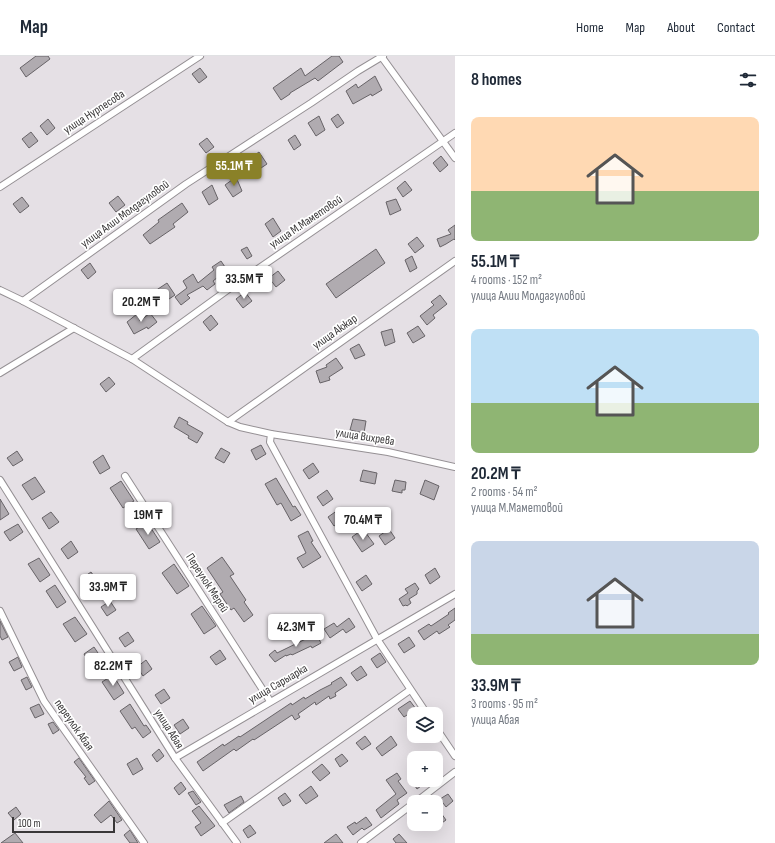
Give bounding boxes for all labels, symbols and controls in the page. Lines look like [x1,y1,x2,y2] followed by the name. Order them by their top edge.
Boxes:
[20,16,48,39] text: Map
[576,19,604,36] text: Home
[626,19,645,36] text: Map
[667,19,695,36] text: About
[717,19,755,36] text: Contact
[737,69,759,91] icon: filters
[471,70,522,90] text: 8 homes
[60,86,128,137] street label: улица Нурпесова
[579,143,651,215] icon: home
[197,153,271,187] pin: 55.1M ₸
[216,158,252,174] text: 55.1M ₸
[78,177,172,251] street label: улица Алии Молдагуловой
[267,192,345,252] street label: улица М.Маметовой
[471,252,519,272] text: 55.1M ₸
[207,266,281,300] pin: 33.5M ₸
[225,271,263,287] text: 33.5M ₸
[471,272,542,288] text: 4 rooms · 152 m²
[471,288,586,304] text: улица Алии Молдагуловой
[104,289,178,323] pin: 20.2M ₸
[122,294,160,310] text: 20.2M ₸
[310,311,360,353] street label: улица Акжар
[579,355,651,427] icon: home
[334,425,396,449] street label: улица Вихрева
[471,464,521,484] text: 20.2M ₸
[471,484,538,500] text: 2 rooms · 54 m²
[471,500,563,516] text: улица М.Маметовой
[120,502,176,536] pin: 19M ₸
[134,507,162,523] text: 19M ₸
[326,507,400,541] pin: 70.4M ₸
[344,512,382,528] text: 70.4M ₸
[182,551,232,615] street label: Переулок Мерей
[579,567,651,639] icon: home
[71,574,145,608] pin: 33.9M ₸
[89,579,127,595] text: 33.9M ₸
[259,614,333,648] pin: 42.3M ₸
[277,619,315,635] text: 42.3M ₸
[76,653,150,687] pin: 82.2M ₸
[94,658,132,674] text: 82.2M ₸
[246,661,311,707] street label: улица Сарыарка
[471,676,521,696] text: 33.9M ₸
[51,696,97,754] street label: переулок Абая
[471,696,538,712] text: 3 rooms · 95 m²
[151,706,187,752] street label: улица Абая
[407,707,443,831] map controls
[407,707,443,743] button: layers
[471,712,519,728] text: улица Абая
[407,751,443,787] button: +
[407,795,443,831] button: −
[12,815,115,834] scale bar
[18,817,40,830] text: 100 m

